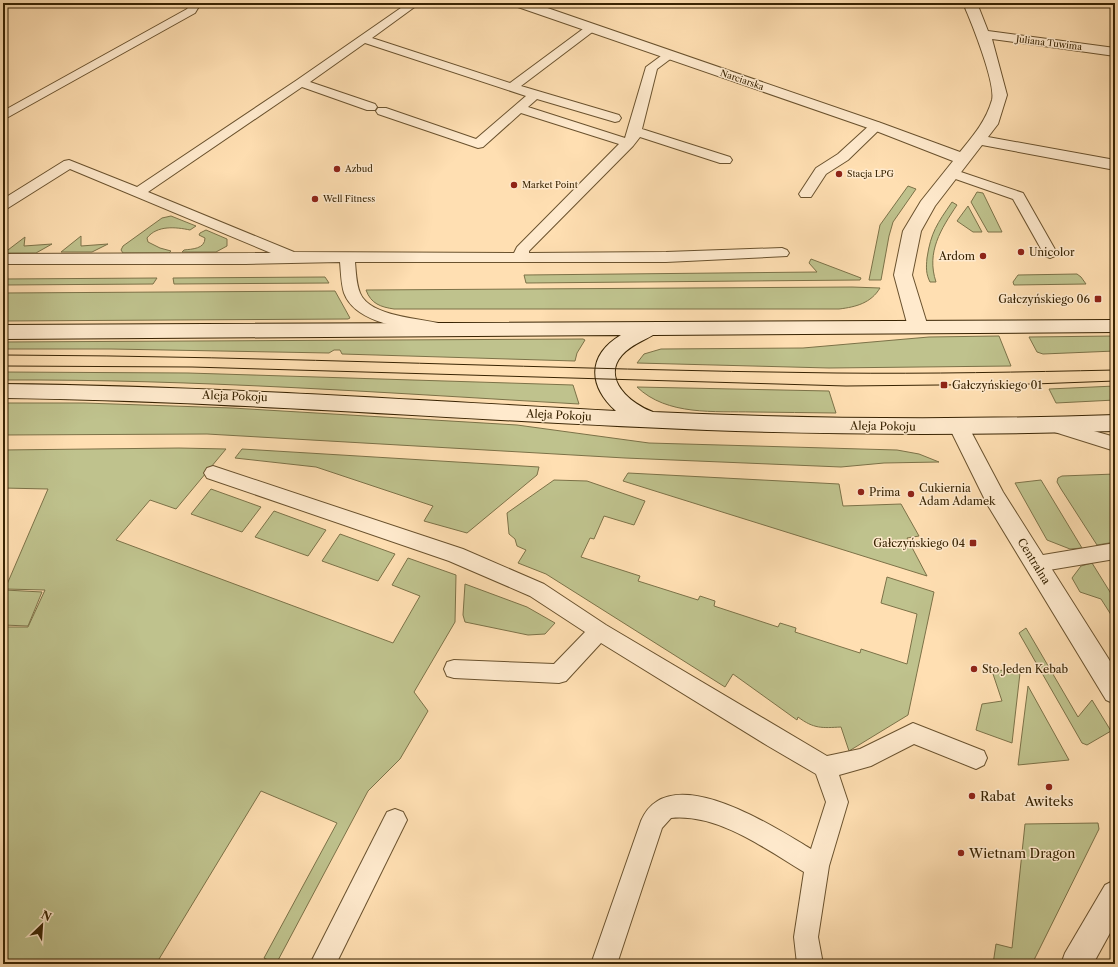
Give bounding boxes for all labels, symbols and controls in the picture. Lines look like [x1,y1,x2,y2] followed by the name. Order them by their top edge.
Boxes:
[1013,33,1083,52] street label: Juliana Tuwima
[719,67,766,92] street label: Narciarska
[344,163,373,174] place label: Azbud
[332,164,342,174] marker: Azbud
[847,168,894,179] place label: Stacja LPG
[834,169,844,179] marker: Stacja LPG
[522,179,579,190] place label: Market Point
[509,180,519,190] marker: Market Point
[322,193,375,204] place label: Well Fitness
[310,194,320,204] marker: Well Fitness
[1029,245,1075,259] place label: Unicolor
[1016,247,1026,257] marker: Unicolor
[938,249,976,263] place label: Ardom
[978,251,988,261] marker: Ardom
[998,292,1091,306] place label: Gałczyńskiego 06
[1093,294,1103,304] marker: Gałczyńskiego 06
[952,378,1042,392] place label: Gałczyńskiego 01
[939,380,949,390] marker: Gałczyńskiego 01
[201,388,268,404] street label: Aleja Pokoju
[525,406,592,424] street label: Aleja Pokoju
[849,418,916,434] street label: Aleja Pokoju
[918,481,996,508] place label: Cukiernia Adam Adamek
[869,485,900,499] place label: Prima
[856,487,866,497] marker: Prima
[906,489,916,499] marker: Cukiernia Adam Adamek
[1014,535,1054,587] street label: Centralna
[873,536,965,550] place label: Gałczyńskiego 04
[968,538,978,548] marker: Gałczyńskiego 04
[982,662,1069,676] place label: Sto Jeden Kebab
[969,664,979,674] marker: Sto Jeden Kebab
[1044,782,1054,792] marker: Awiteks
[980,788,1016,804] place label: Rabat
[967,791,977,801] marker: Rabat
[1024,793,1074,809] place label: Awiteks
[968,845,1075,861] place label: Wietnam Dragon
[956,848,966,858] marker: Wietnam Dragon
[22,905,62,945] north arrow
[39,908,54,924] text: N

